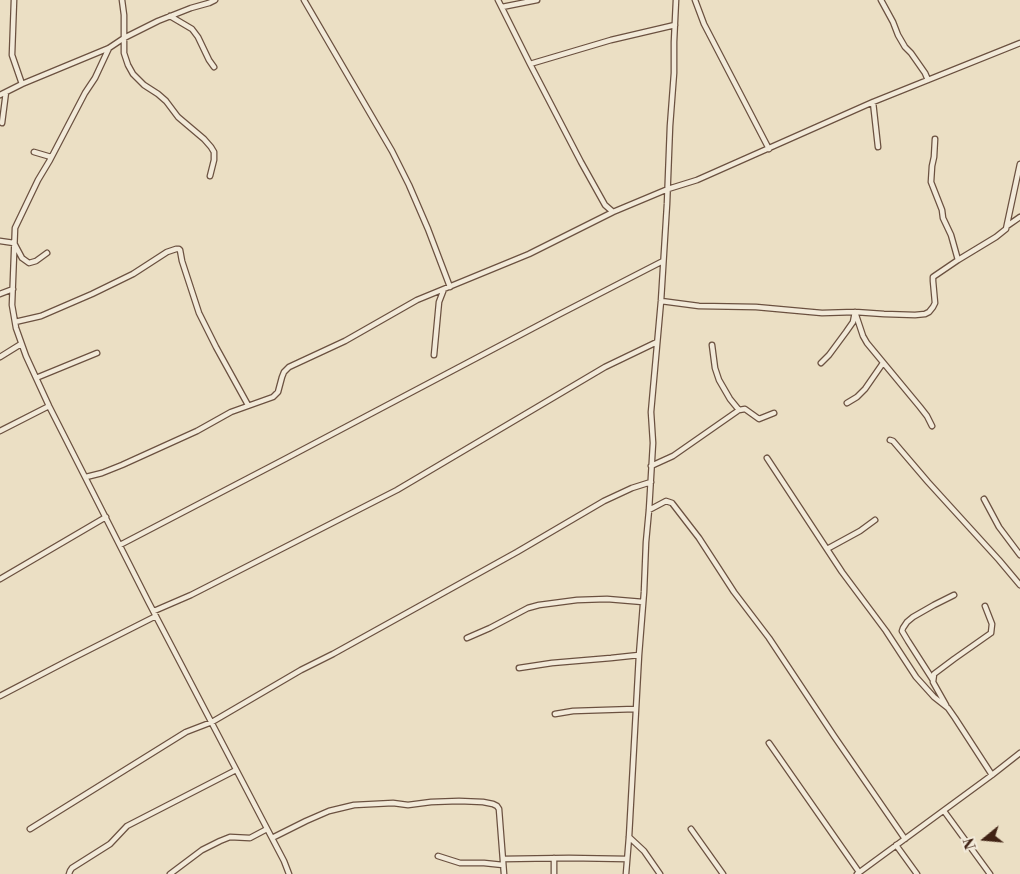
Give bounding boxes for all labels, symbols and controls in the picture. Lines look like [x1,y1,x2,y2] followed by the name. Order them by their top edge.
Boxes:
[960,814,1010,864] north arrow
[960,835,981,851] text: N

